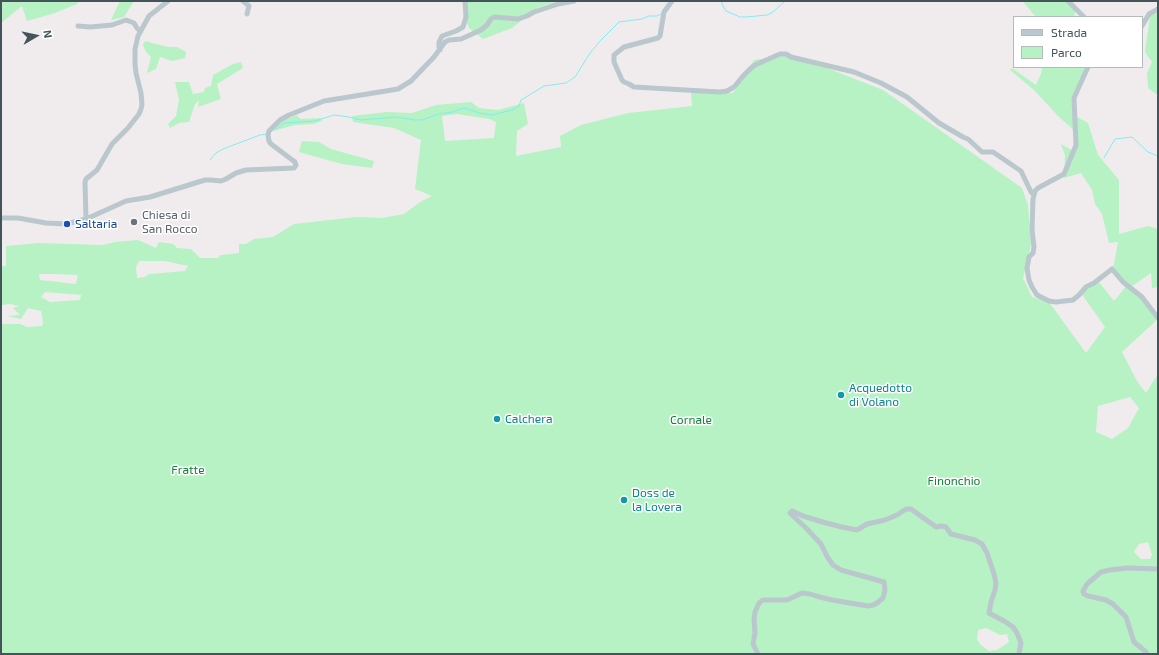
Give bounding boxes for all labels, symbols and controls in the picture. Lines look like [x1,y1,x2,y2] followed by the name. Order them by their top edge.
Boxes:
[16,16,56,56] north arrow
[1013,16,1143,68] legend
[1051,25,1087,39] text: Strada
[41,29,55,39] text: N
[1051,45,1082,59] text: Parco
[142,208,197,236] place label: Chiesa di San Rocco
[75,217,117,231] place label: Saltaria
[129,217,139,227] marker: Chiesa di San Rocco
[62,219,72,229] marker: Saltaria
[849,381,912,409] place label: Acquedotto di Volano
[836,390,846,400] marker: Acquedotto di Volano
[505,412,553,426] place label: Calchera
[670,413,712,427] park label: Cornale
[492,414,502,424] marker: Calchera
[171,463,205,477] park label: Fratte
[928,474,980,488] park label: Finonchio
[632,486,682,514] place label: Doss de la Lovera
[619,495,629,505] marker: Doss de la Lovera

